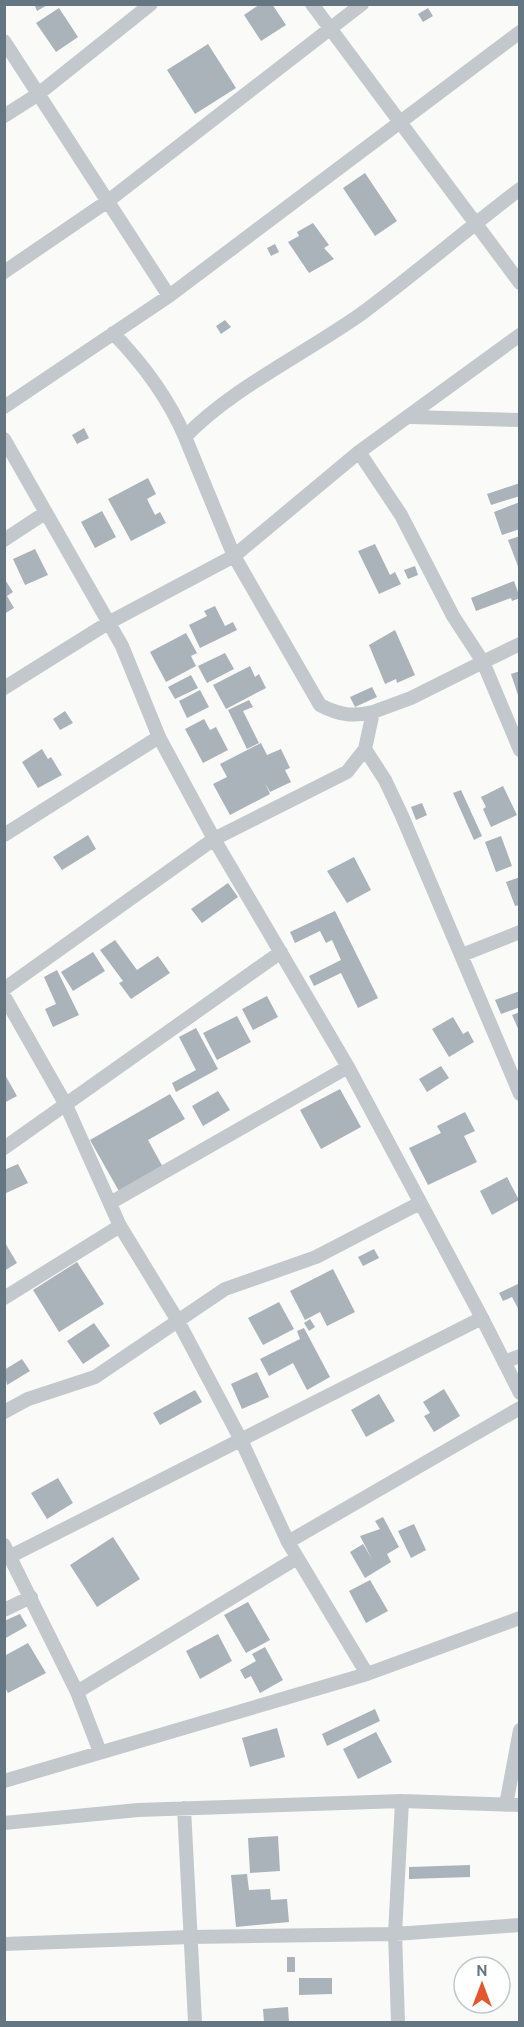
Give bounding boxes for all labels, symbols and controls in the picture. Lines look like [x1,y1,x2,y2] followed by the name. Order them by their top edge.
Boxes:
[452,1955,512,2015] north arrow
[476,1961,488,1980] text: N

